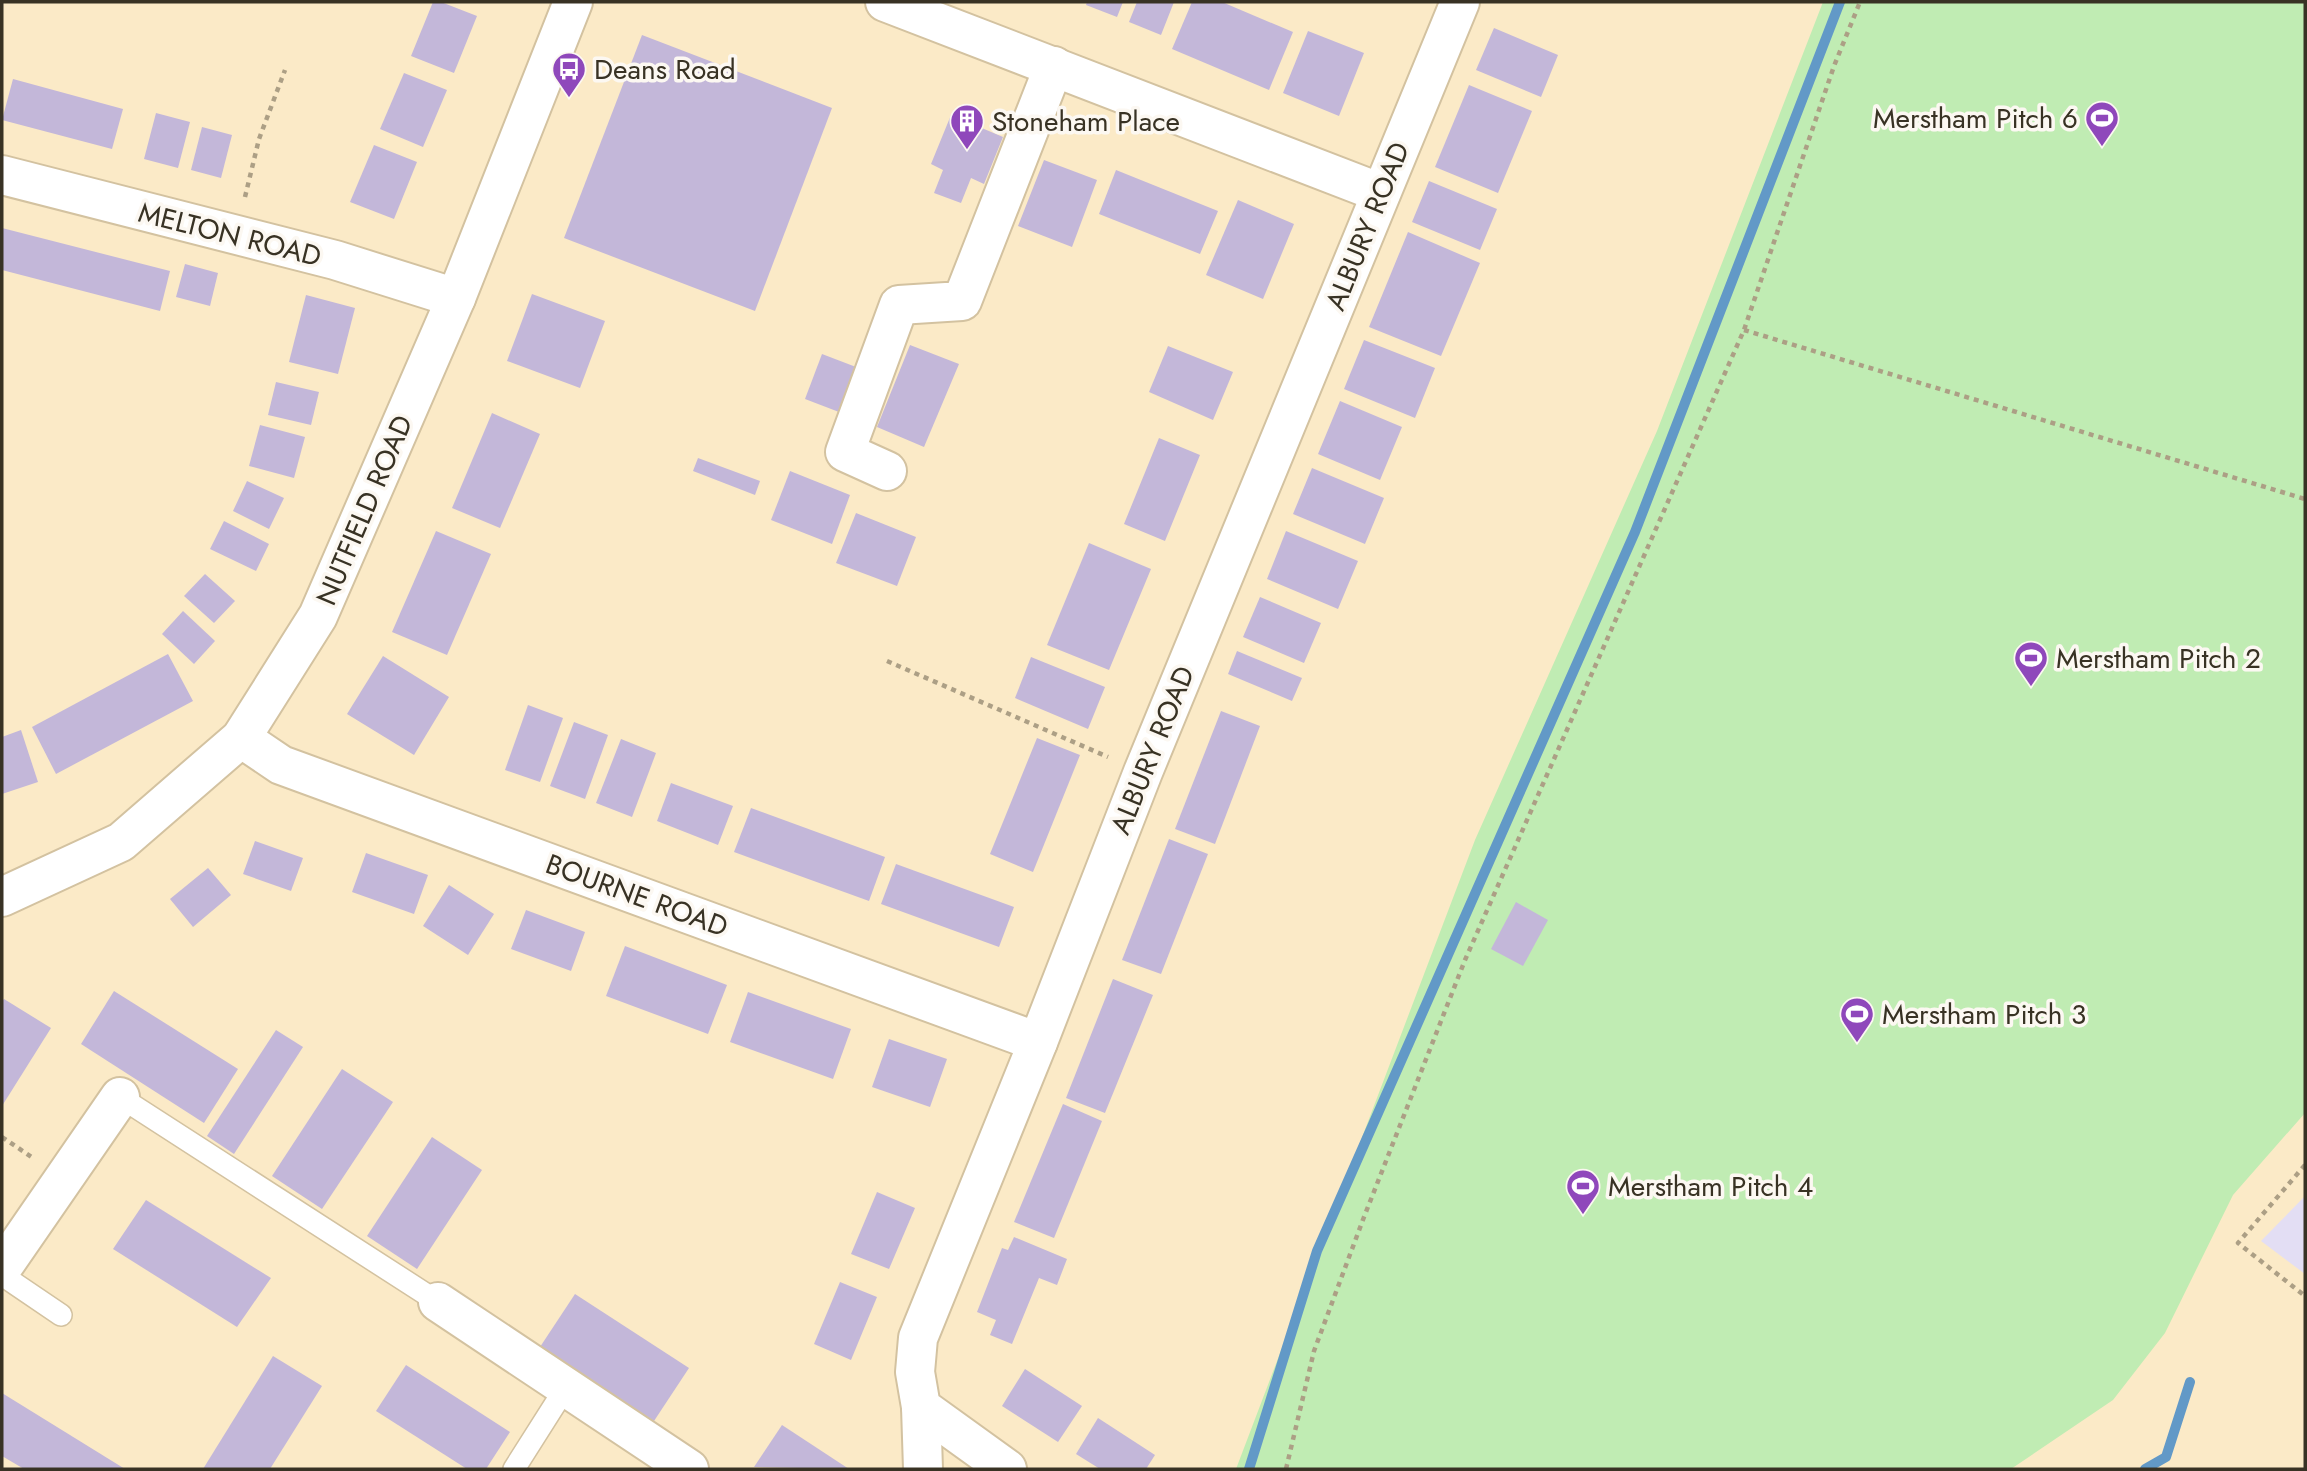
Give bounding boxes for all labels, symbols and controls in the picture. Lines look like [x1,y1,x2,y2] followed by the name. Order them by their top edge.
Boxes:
[594,49,736,90] place label: Deans Road
[550,50,588,99] bus stop icon: Deans Road
[1873,98,2078,139] place label: Merstham Pitch 6
[2083,99,2121,148] sports icon: Merstham Pitch 6
[992,101,1180,142] place label: Stoneham Place
[948,102,986,151] building icon: Stoneham Place
[1315,136,1420,317] street label: ALBURY ROAD
[134,192,326,277] street label: MELTON ROAD
[306,409,423,612] street label: NUTFIELD ROAD
[2056,638,2261,679] place label: Merstham Pitch 2
[2012,639,2050,688] sports icon: Merstham Pitch 2
[1100,660,1205,841] street label: ALBURY ROAD
[540,844,734,947] street label: BOURNE ROAD
[1882,994,2086,1035] place label: Merstham Pitch 3
[1838,995,1876,1044] sports icon: Merstham Pitch 3
[1608,1166,1813,1207] place label: Merstham Pitch 4
[1564,1167,1602,1216] sports icon: Merstham Pitch 4

